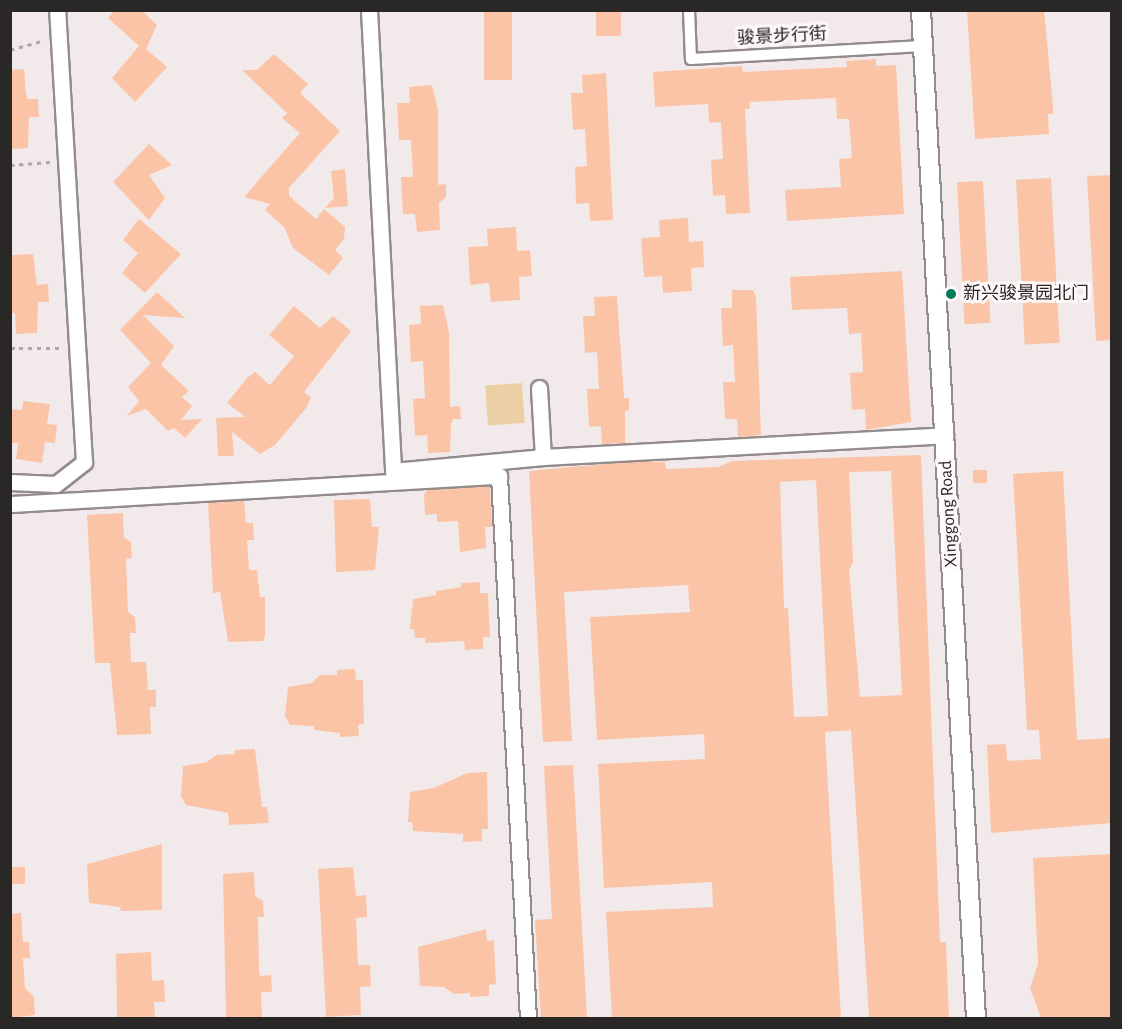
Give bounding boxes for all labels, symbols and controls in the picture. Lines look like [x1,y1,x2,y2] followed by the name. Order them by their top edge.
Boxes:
[736,24,828,50] street label: 骏景步行街
[963,283,1089,305] place label: 新兴骏景园北门
[944,287,958,301] marker: 新兴骏景园北门
[935,460,963,568] street label: Xinggong Road

